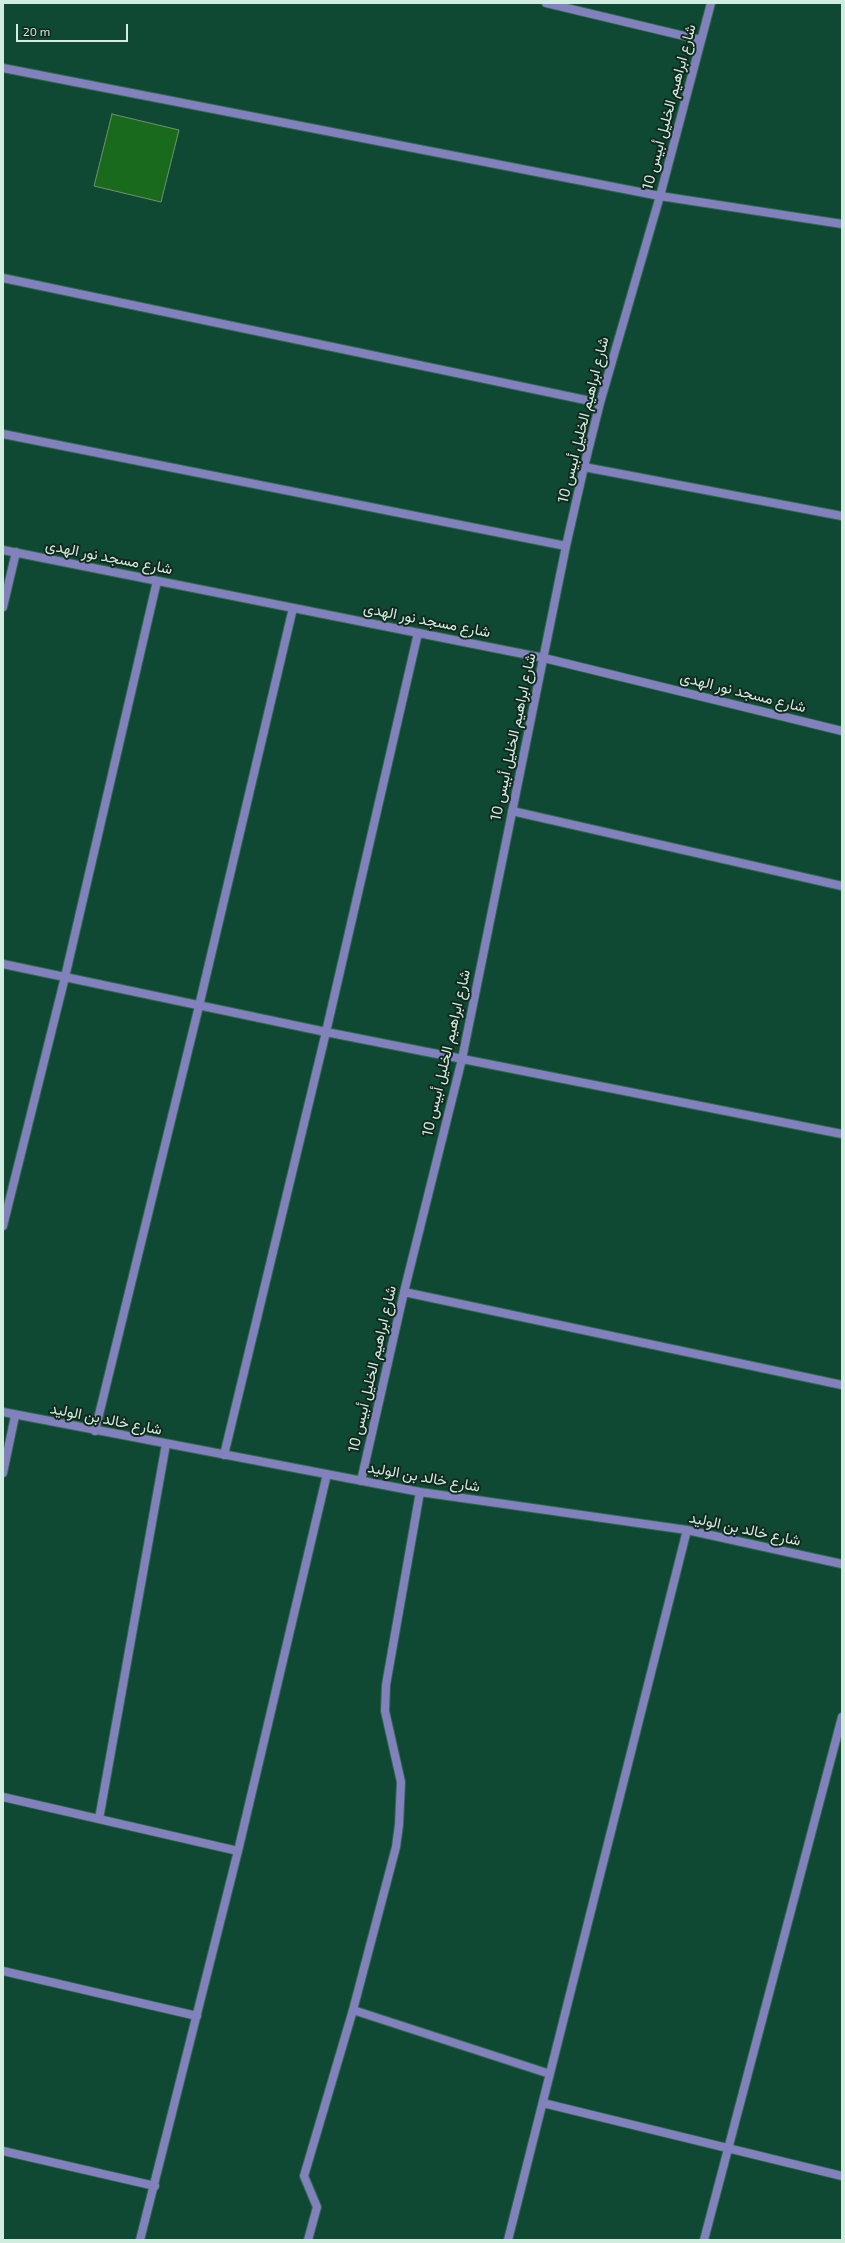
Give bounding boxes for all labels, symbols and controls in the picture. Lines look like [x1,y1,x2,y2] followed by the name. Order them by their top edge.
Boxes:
[18,16,130,42] scale bar
[638,22,700,192] street label: شارع ابراهيم الخليل أبيس 10
[23,24,50,38] text: 20 m
[554,335,612,505] street label: شارع ابراهيم الخليل أبيس 10
[44,536,174,578] street label: شارع مسجد نور الهدى
[362,599,492,641] street label: شارع مسجد نور الهدى
[486,652,540,822] street label: شارع ابراهيم الخليل أبيس 10
[678,668,808,716] street label: شارع مسجد نور الهدى
[418,968,474,1138] street label: شارع ابراهيم الخليل أبيس 10
[344,1284,400,1454] street label: شارع ابراهيم الخليل أبيس 10
[48,1399,164,1439] street label: شارع خالد بن الوليد
[366,1458,482,1496] street label: شارع خالد بن الوليد
[687,1508,803,1550] street label: شارع خالد بن الوليد

